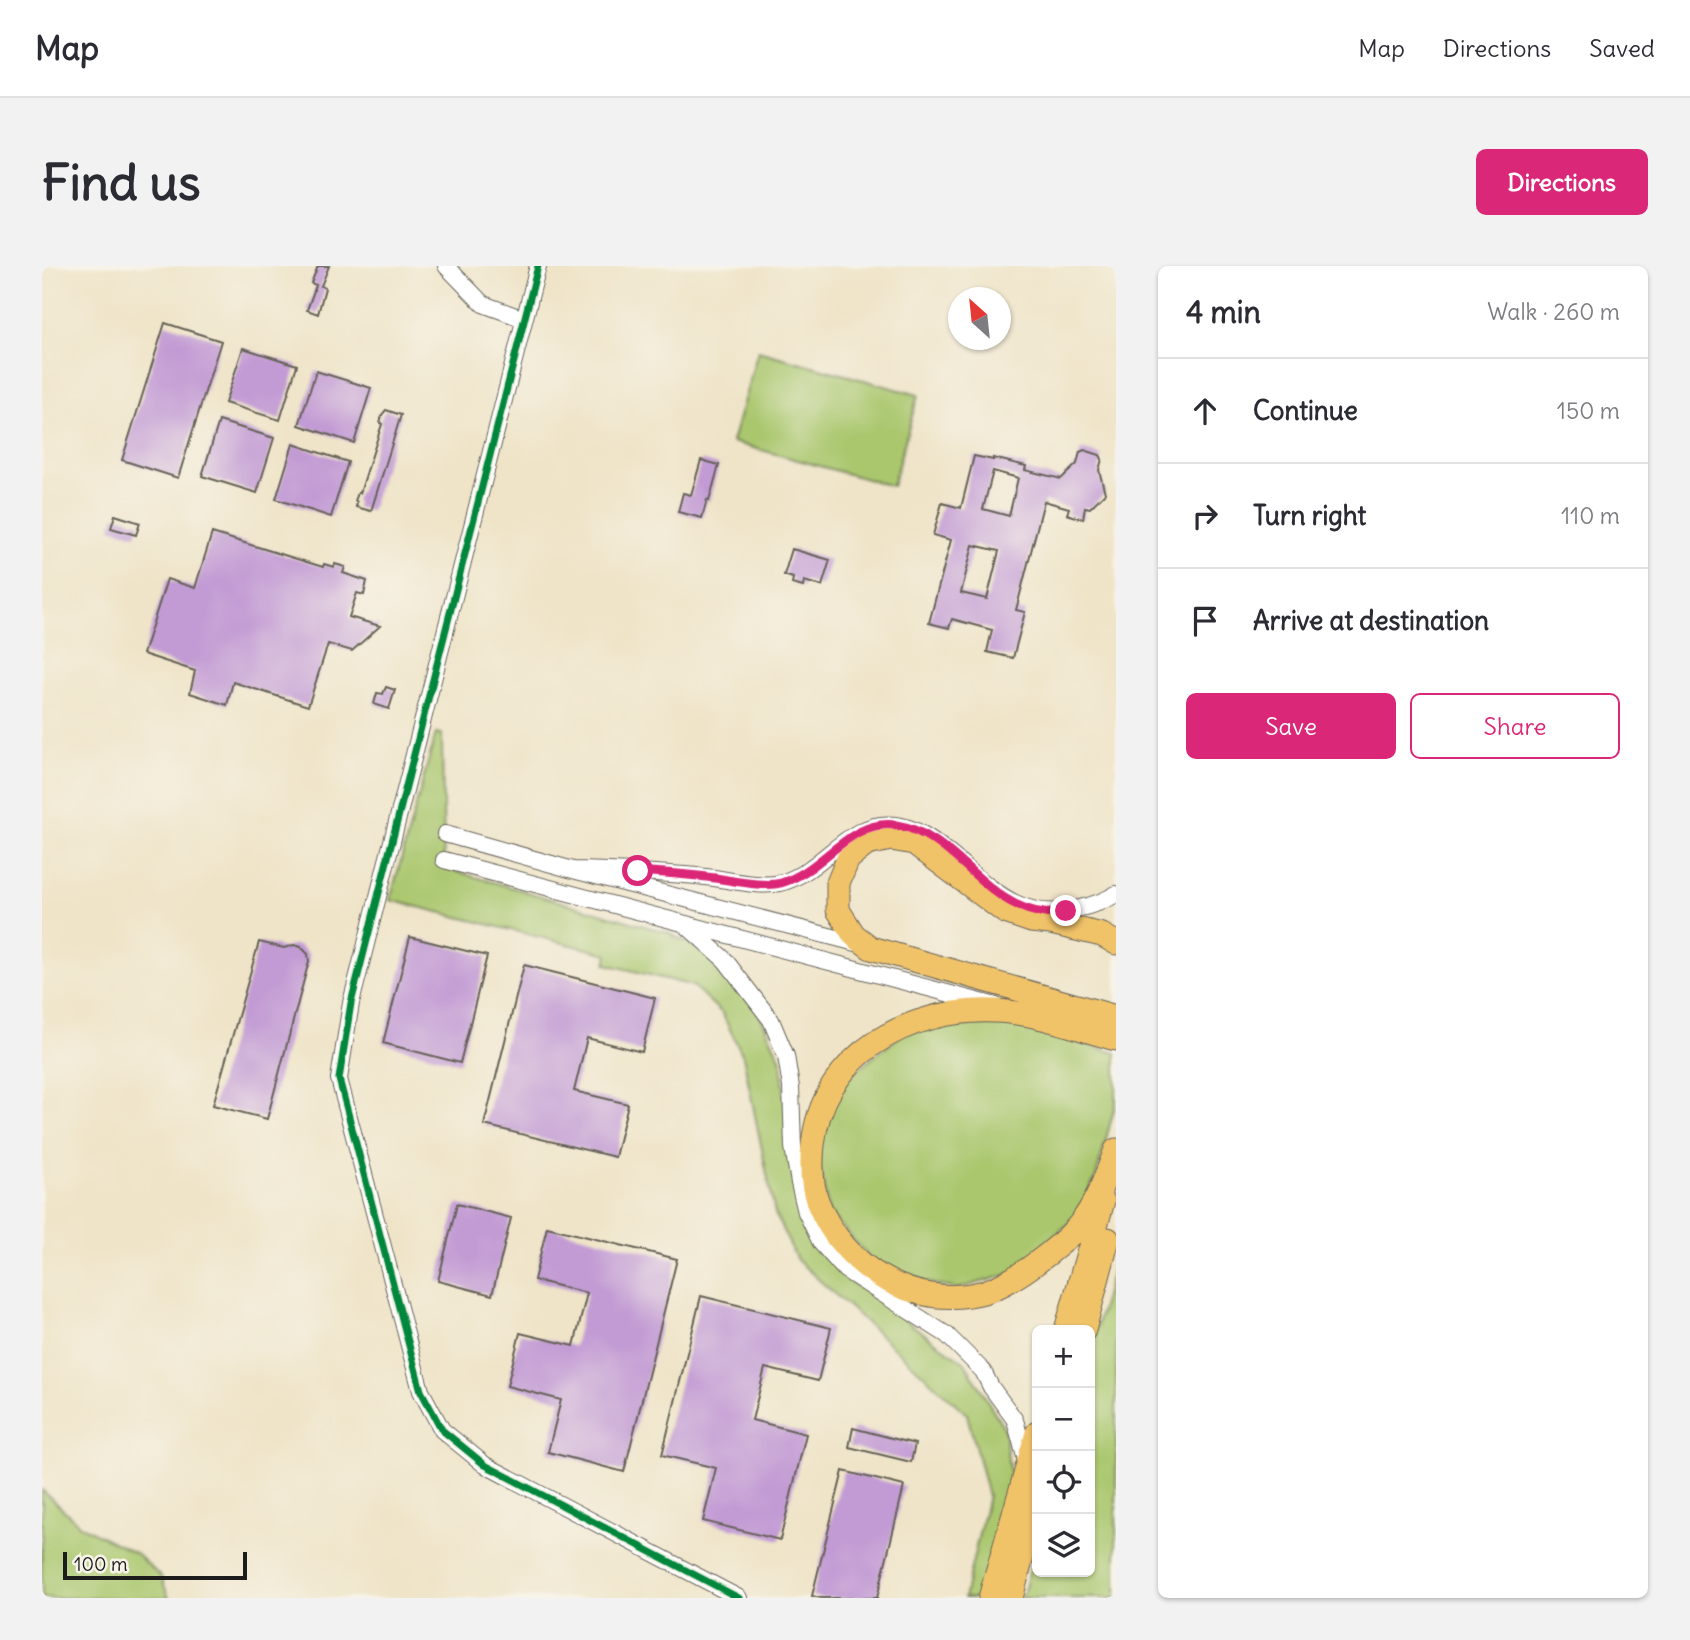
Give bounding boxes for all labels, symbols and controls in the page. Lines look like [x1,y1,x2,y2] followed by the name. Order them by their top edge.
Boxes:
[35,27,99,69] text: Map
[1358,33,1405,63] text: Map
[1443,33,1551,63] text: Directions
[1589,33,1655,63] text: Saved
[1476,149,1648,215] button: Directions
[42,152,200,213] text: Find us
[948,287,1011,350] north arrow
[1186,293,1261,331] text: 4 min
[1487,297,1620,326] text: Walk · 260 m
[1186,392,1224,430] icon: ahead
[1253,394,1358,427] text: Continue
[1557,396,1620,425] text: 150 m
[1186,497,1224,535] icon: right
[1253,499,1366,532] text: Turn right
[1561,501,1620,530] text: 110 m
[1186,602,1224,640] icon: arrive
[1253,604,1489,637] text: Arrive at destination
[1186,693,1396,759] button: Save
[1410,693,1620,759] button: Share
[622,855,653,886] route start
[1050,895,1081,926] route end
[1032,1325,1095,1577] map controls
[1032,1325,1095,1388] button: +
[1032,1388,1095,1451] button: −
[1032,1451,1095,1514] button: locate
[1032,1514,1095,1577] button: layers
[63,1549,247,1581] scale bar
[74,1552,128,1576] text: 100 m

